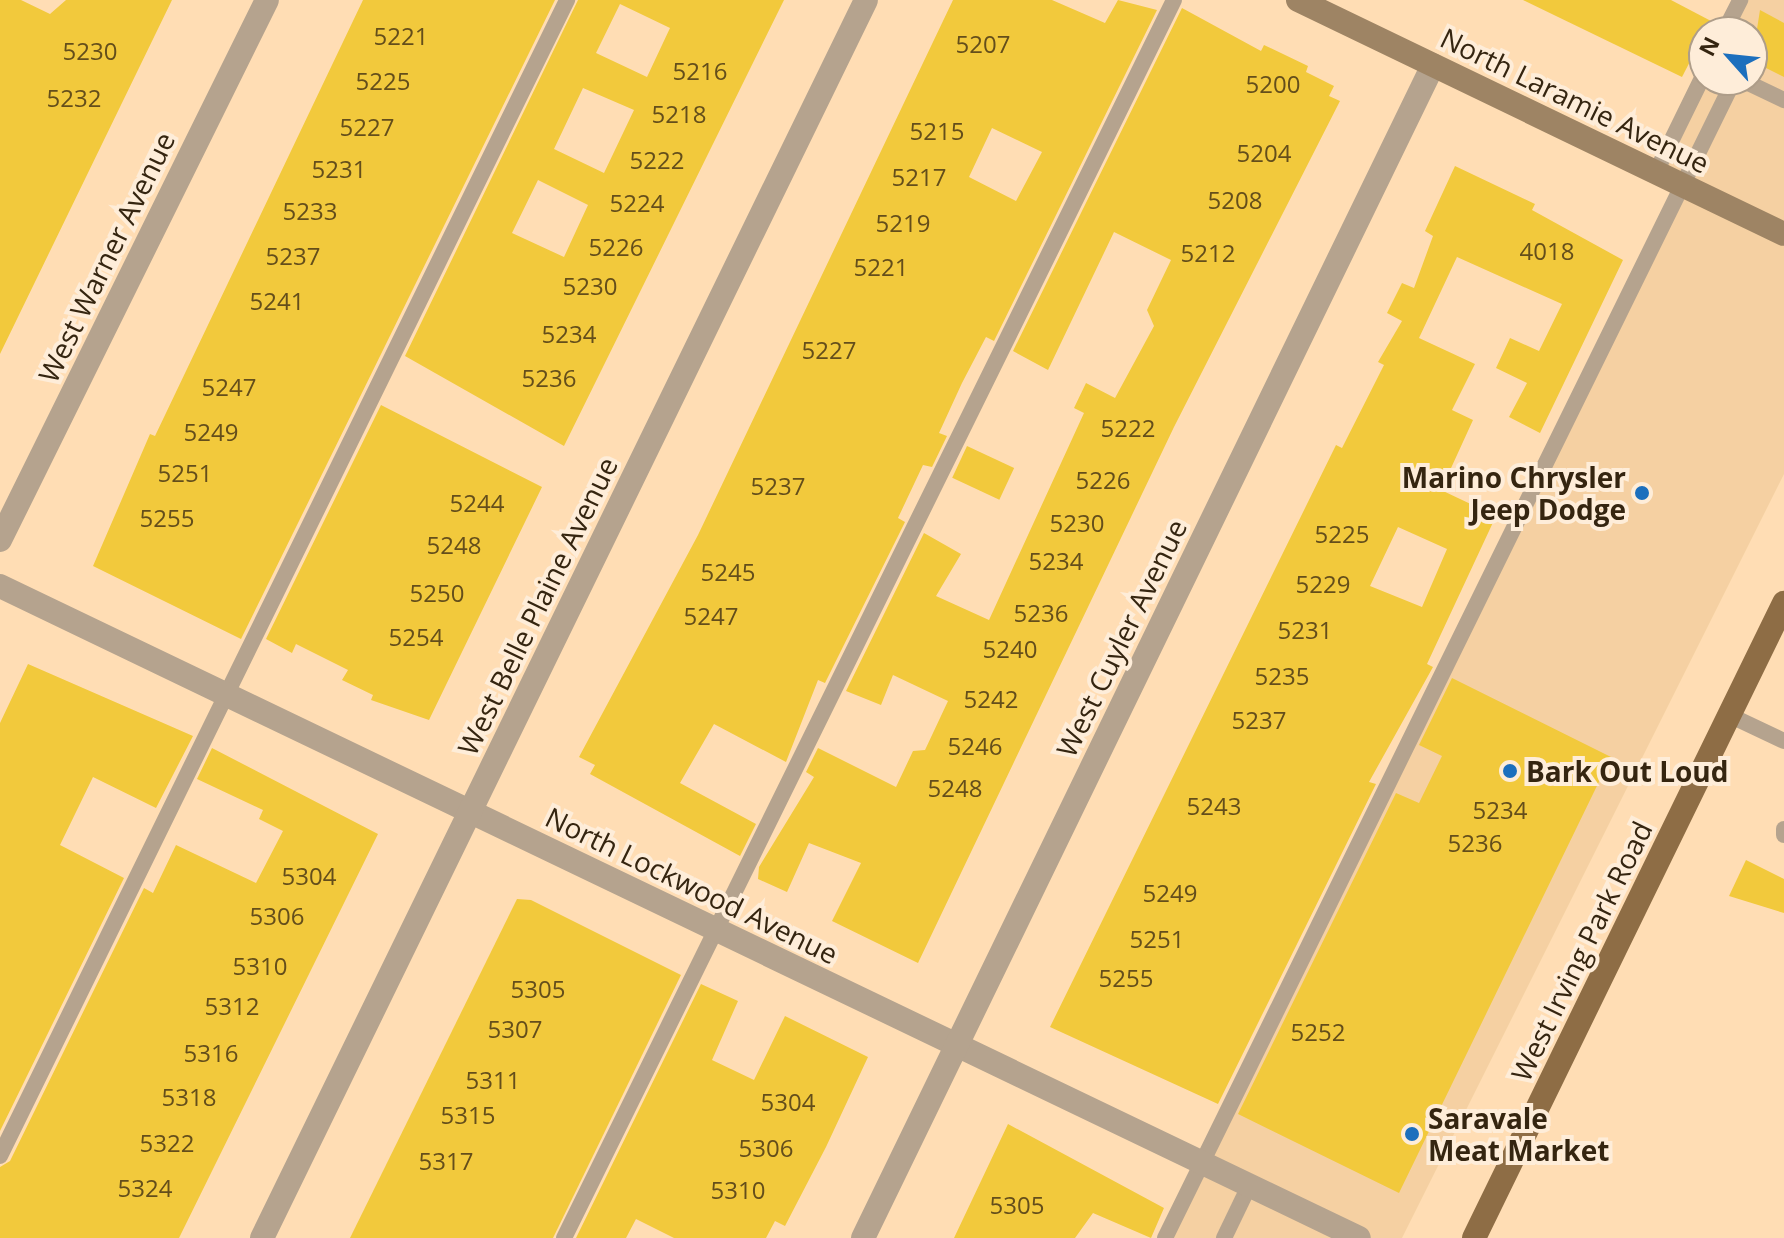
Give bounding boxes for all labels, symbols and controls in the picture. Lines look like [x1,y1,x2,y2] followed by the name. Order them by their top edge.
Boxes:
[1688,16,1768,96] north arrow
[1435,20,1715,180] street label: North Laramie Avenue
[374,22,428,50] house number: 5221
[956,30,1010,58] house number: 5207
[63,37,117,65] house number: 5230
[673,57,727,85] house number: 5216
[356,67,410,95] house number: 5225
[1246,70,1300,98] house number: 5200
[47,84,101,112] house number: 5232
[652,100,706,128] house number: 5218
[340,113,394,141] house number: 5227
[910,117,964,145] house number: 5215
[31,126,181,388] street label: West Warner Avenue
[1237,139,1291,167] house number: 5204
[630,146,684,174] house number: 5222
[312,155,366,183] house number: 5231
[892,163,946,191] house number: 5217
[1208,186,1262,214] house number: 5208
[610,189,664,217] house number: 5224
[283,197,337,225] house number: 5233
[876,209,930,237] house number: 5219
[589,233,643,261] house number: 5226
[1520,237,1574,265] house number: 4018
[1181,239,1235,267] house number: 5212
[266,242,320,270] house number: 5237
[854,253,908,281] house number: 5221
[563,272,617,300] house number: 5230
[250,287,304,315] house number: 5241
[542,320,596,348] house number: 5234
[802,336,856,364] house number: 5227
[522,364,576,392] house number: 5236
[202,373,256,401] house number: 5247
[1101,414,1155,442] house number: 5222
[184,418,238,446] house number: 5249
[450,452,624,760] street label: West Belle Plaine Avenue
[158,459,212,487] house number: 5251
[1402,460,1626,526] place label: Marino Chrysler Jeep Dodge
[1076,466,1130,494] house number: 5226
[751,472,805,500] house number: 5237
[1633,484,1651,502] marker: Marino Chrysler Jeep Dodge
[450,489,504,517] house number: 5244
[140,504,194,532] house number: 5255
[1050,509,1104,537] house number: 5230
[1049,514,1193,762] street label: West Cuyler Avenue
[1315,520,1369,548] house number: 5225
[427,531,481,559] house number: 5248
[1029,547,1083,575] house number: 5234
[701,558,755,586] house number: 5245
[1296,570,1350,598] house number: 5229
[410,579,464,607] house number: 5250
[1014,599,1068,627] house number: 5236
[684,602,738,630] house number: 5247
[1278,616,1332,644] house number: 5231
[389,623,443,651] house number: 5254
[983,635,1037,663] house number: 5240
[1255,662,1309,690] house number: 5235
[964,685,1018,713] house number: 5242
[1232,706,1286,734] house number: 5237
[948,732,1002,760] house number: 5246
[1526,754,1728,788] place label: Bark Out Loud
[1501,762,1519,780] marker: Bark Out Loud
[928,774,982,802] house number: 5248
[1187,792,1241,820] house number: 5243
[1473,796,1527,824] house number: 5234
[541,800,843,970] street label: North Lockwood Avenue
[1503,816,1659,1086] street label: West Irving Park Road
[1448,829,1502,857] house number: 5236
[282,862,336,890] house number: 5304
[1143,879,1197,907] house number: 5249
[250,902,304,930] house number: 5306
[1130,925,1184,953] house number: 5251
[233,952,287,980] house number: 5310
[1099,964,1153,992] house number: 5255
[511,975,565,1003] house number: 5305
[205,992,259,1020] house number: 5312
[488,1015,542,1043] house number: 5307
[1291,1018,1345,1046] house number: 5252
[184,1039,238,1067] house number: 5316
[466,1066,520,1094] house number: 5311
[162,1083,216,1111] house number: 5318
[761,1088,815,1116] house number: 5304
[441,1101,495,1129] house number: 5315
[1428,1101,1609,1167] place label: Saravale Meat Market
[1403,1125,1421,1143] marker: Saravale Meat Market
[140,1129,194,1157] house number: 5322
[739,1134,793,1162] house number: 5306
[419,1147,473,1175] house number: 5317
[118,1174,172,1202] house number: 5324
[711,1176,765,1204] house number: 5310
[990,1191,1044,1219] house number: 5305

